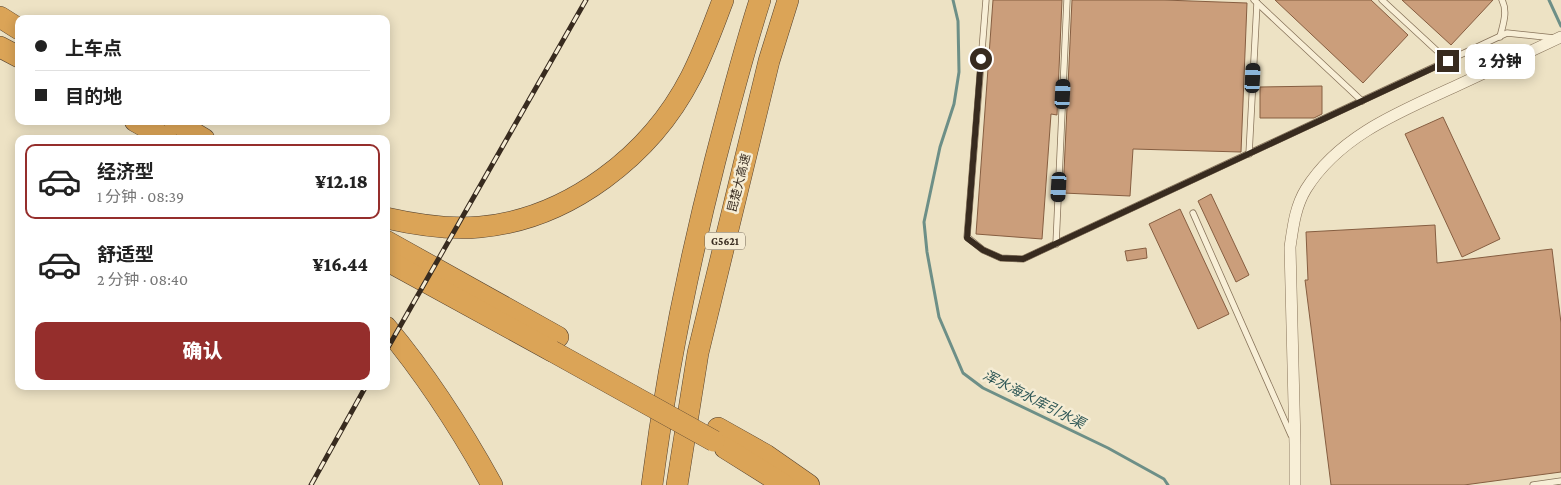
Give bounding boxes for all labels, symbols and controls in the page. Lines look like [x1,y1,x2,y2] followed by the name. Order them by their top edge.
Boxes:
[65,38,122,59] text: 上车点
[1466,44,1536,78] callout: 2 分钟
[970,48,992,70] route start
[1437,50,1459,72] route end
[1478,53,1522,70] text: 2 分钟
[1244,63,1261,93] car
[1054,79,1071,109] car
[65,86,122,107] text: 目的地
[725,152,753,214] street label: 昆楚大高速
[37,159,82,204] icon: car
[97,161,154,182] text: 经济型
[315,171,368,192] text: ¥12.18
[1050,172,1067,202] car
[97,188,184,205] text: 1 分钟 · 08:39
[705,232,745,250] road number: G5621
[37,242,82,287] icon: car
[97,244,154,265] text: 舒适型
[313,254,368,275] text: ¥16.44
[97,271,188,288] text: 2 分钟 · 08:40
[35,322,370,380] button: 确认
[980,366,1089,432] water label: 浑水海水库引水渠

